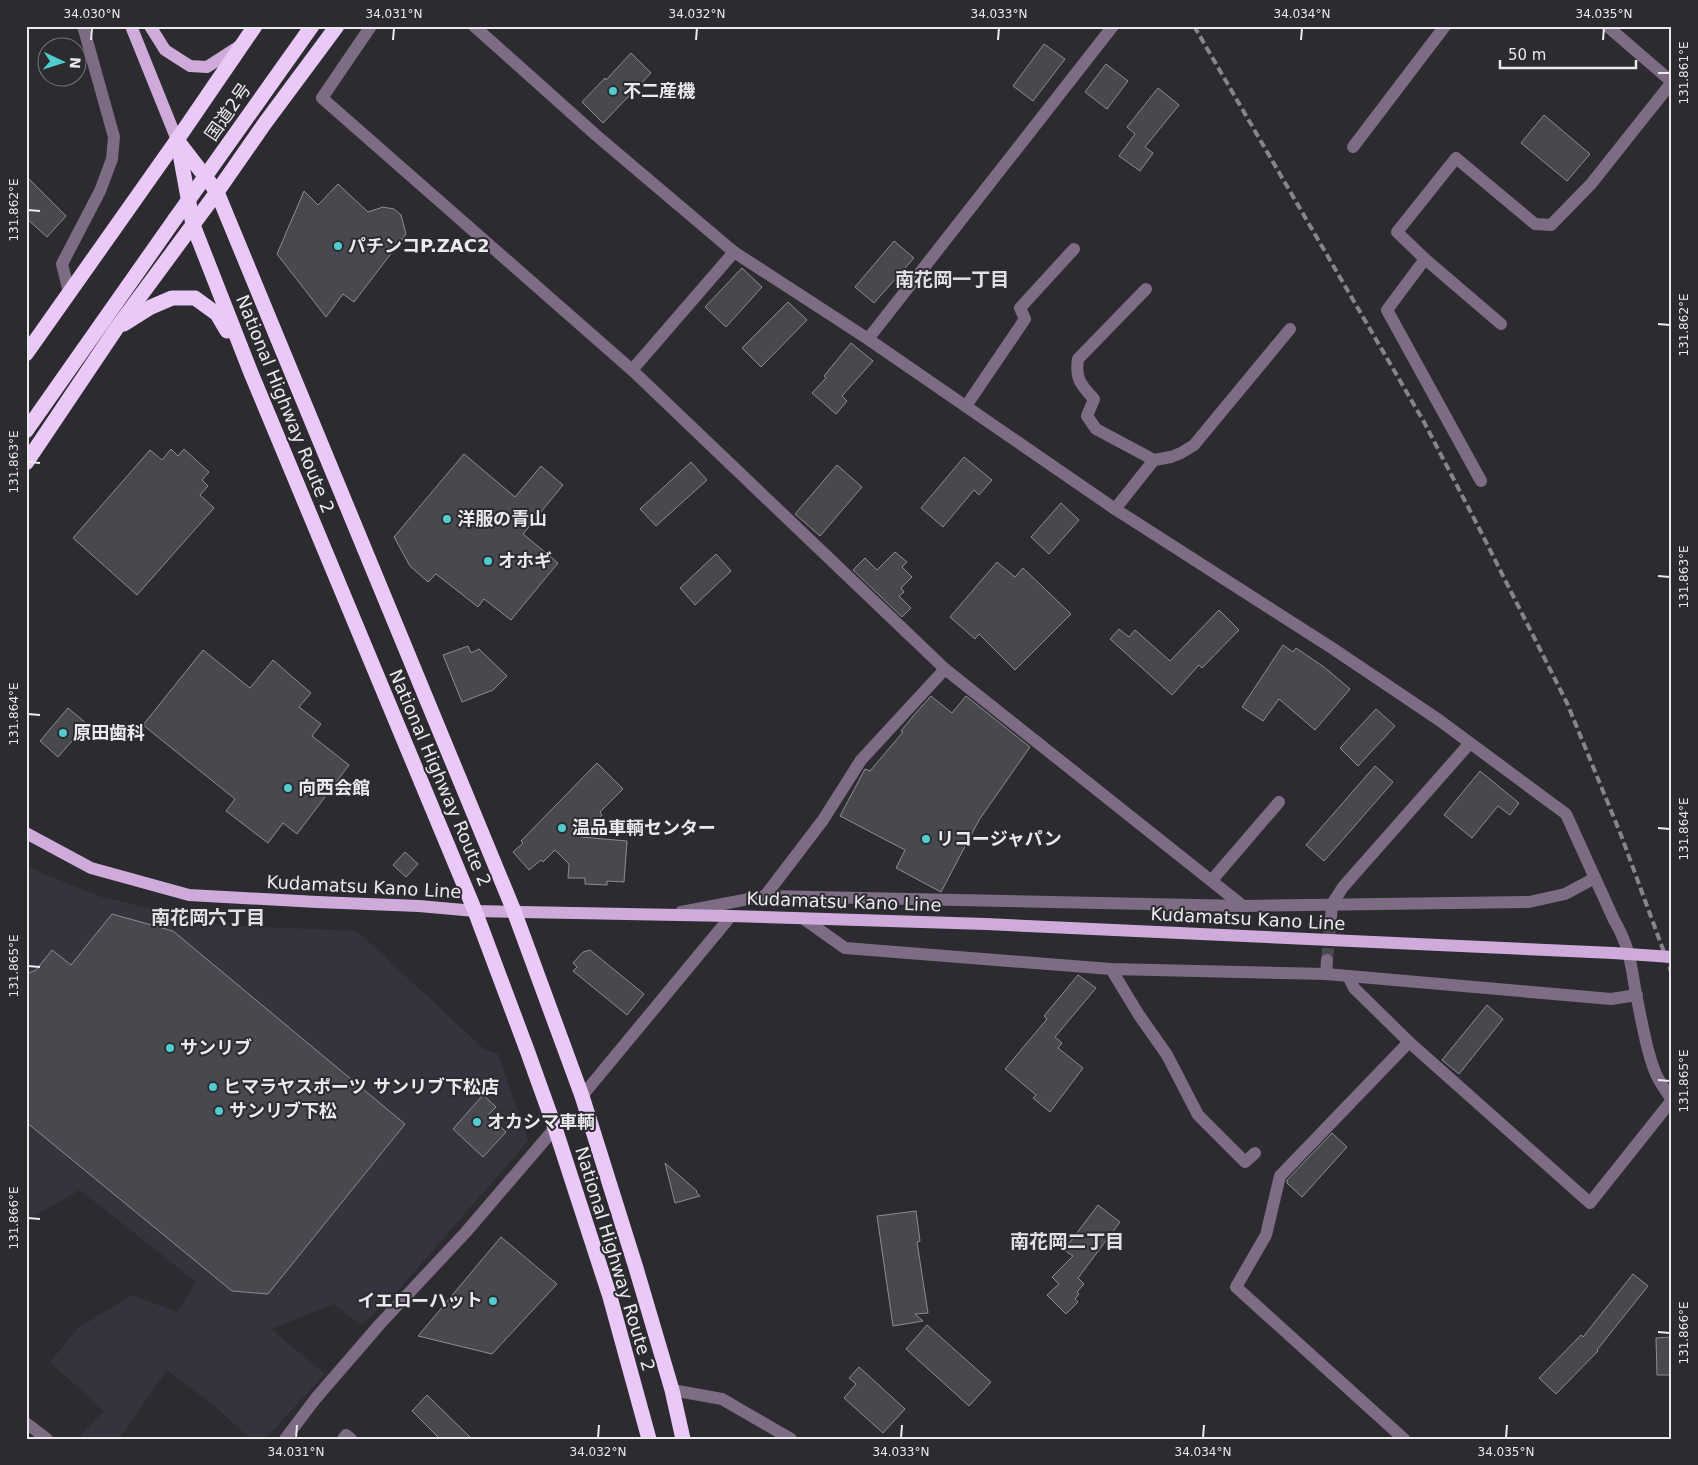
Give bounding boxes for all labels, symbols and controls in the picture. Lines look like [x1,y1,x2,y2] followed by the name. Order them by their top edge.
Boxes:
[64,7,120,21] text: 34.030°N
[366,7,422,21] text: 34.031°N
[669,7,725,21] text: 34.032°N
[971,7,1027,21] text: 34.033°N
[1274,7,1330,21] text: 34.034°N
[1576,7,1632,21] text: 34.035°N
[38,38,88,88] north arrow
[1500,38,1637,70] scale bar
[1677,41,1691,105] text: 131.861°E
[1508,46,1546,64] text: 50 m
[67,57,83,69] text: N
[200,79,255,145] street label: 国道2号
[623,80,696,101] place label: 不二産機
[607,85,619,97] marker: 不二産機
[7,178,21,242] text: 131.862°E
[348,235,489,256] place label: パチンコP.ZAC2
[332,240,344,252] marker: パチンコP.ZAC2
[895,268,1009,290] district label: 南花岡一丁目
[232,292,339,516] street label: National Highway Route 2
[1677,293,1691,357] text: 131.862°E
[7,430,21,494] text: 131.863°E
[457,508,547,529] place label: 洋服の青山
[441,513,453,525] marker: 洋服の青山
[1677,545,1691,609] text: 131.863°E
[498,550,552,571] place label: オホギ
[482,555,494,567] marker: オホギ
[385,666,496,889] street label: National Highway Route 2
[7,682,21,746] text: 131.864°E
[73,722,145,743] place label: 原田歯科
[57,727,69,739] marker: 原田歯科
[298,777,370,798] place label: 向西会館
[282,782,294,794] marker: 向西会館
[1677,797,1691,861] text: 131.864°E
[572,817,716,838] place label: 温品車輌センター
[556,822,568,834] marker: 温品車輌センター
[936,828,1062,849] place label: リコージャパン
[920,833,932,845] marker: リコージャパン
[266,871,462,902] street label: Kudamatsu Kano Line
[746,888,942,915] street label: Kudamatsu Kano Line
[1150,903,1346,934] street label: Kudamatsu Kano Line
[151,906,265,928] district label: 南花岡六丁目
[7,934,21,998] text: 131.865°E
[180,1037,252,1058] place label: サンリブ
[164,1042,176,1054] marker: サンリブ
[1677,1049,1691,1113] text: 131.865°E
[223,1076,499,1097] place label: ヒマラヤスポーツ サンリブ下松店
[207,1081,219,1093] marker: ヒマラヤスポーツ サンリブ下松店
[229,1100,337,1121] place label: サンリブ下松
[213,1105,225,1117] marker: サンリブ下松
[487,1111,595,1132] place label: オカシマ車輌
[471,1116,483,1128] marker: オカシマ車輌
[571,1144,660,1374] street label: National Highway Route 2
[7,1186,21,1250] text: 131.866°E
[1010,1230,1124,1252] district label: 南花岡二丁目
[358,1290,483,1311] place label: イエローハット
[487,1295,499,1307] marker: イエローハット
[1677,1301,1691,1365] text: 131.866°E
[268,1445,324,1459] text: 34.031°N
[570,1445,626,1459] text: 34.032°N
[873,1445,929,1459] text: 34.033°N
[1175,1445,1231,1459] text: 34.034°N
[1478,1445,1534,1459] text: 34.035°N

